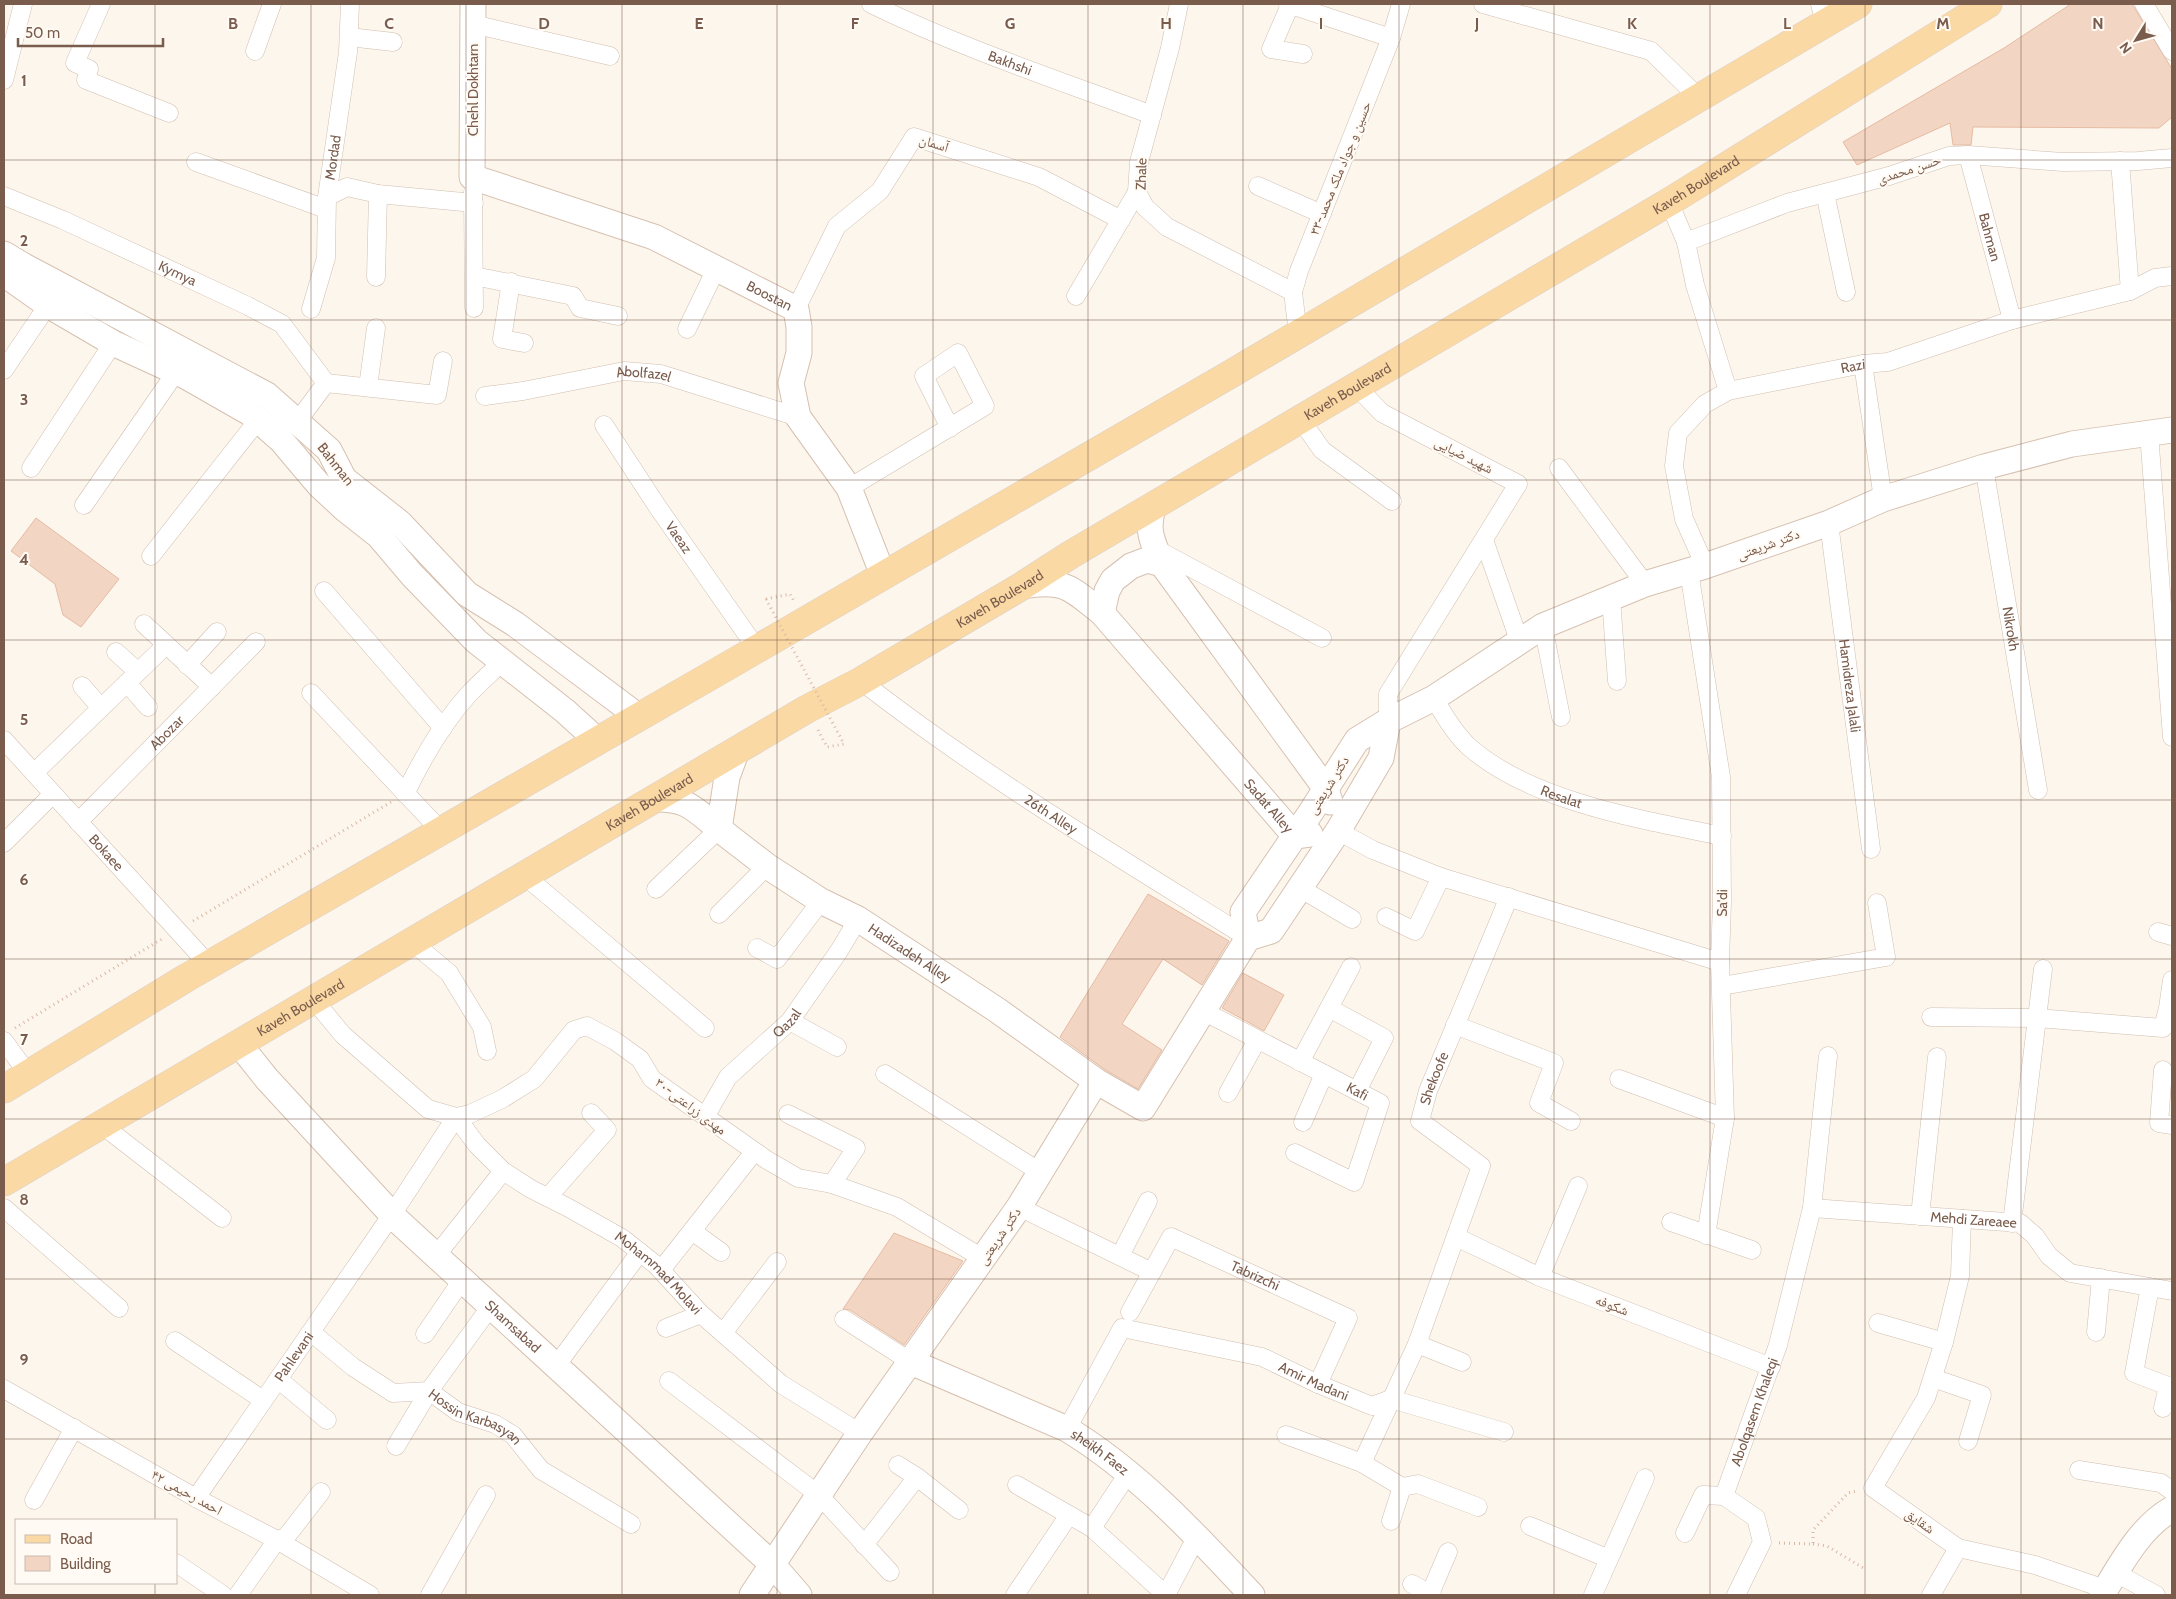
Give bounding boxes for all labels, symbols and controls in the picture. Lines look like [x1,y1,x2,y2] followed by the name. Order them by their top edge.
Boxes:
[228,14,238,33] text: B
[384,14,394,33] text: C
[538,14,550,33] text: D
[694,14,704,33] text: E
[851,14,860,33] text: F
[1005,14,1015,33] text: G
[1160,14,1172,33] text: H
[1319,14,1323,33] text: I
[1474,14,1479,33] text: J
[1627,14,1637,33] text: K
[1783,14,1791,33] text: L
[1936,14,1950,33] text: M
[2092,14,2104,33] text: N
[18,15,162,47] scale bar
[2111,15,2161,65] north arrow
[25,24,60,42] text: 50 m
[2115,38,2136,57] text: N
[464,44,482,136] street label: Chehl Dokhtarn
[986,46,1034,79] street label: Bakhshi
[21,71,27,90] text: 1
[1305,98,1375,237] street label: ۳۳-حسین و جواد ملک محمد
[917,130,951,156] street label: آسمان
[321,134,345,181] street label: Mordad
[1875,150,1943,188] street label: حسن محمدی
[1649,152,1743,219] street label: Kaveh Boulevard
[1131,157,1151,191] street label: Zhale
[1975,211,2005,264] street label: Bahman
[20,231,28,250] text: 2
[156,257,200,290] street label: Kymya
[744,276,795,315] street label: Boostan
[1839,355,1866,377] street label: Razi
[1301,359,1395,424] street label: Kaveh Boulevard
[614,362,674,386] street label: Abolfazel
[20,390,28,409] text: 3
[1432,433,1496,477] street label: شهید ضیایی
[314,439,358,489] street label: Bahman
[661,518,697,557] street label: Vaeaz
[1734,524,1802,564] street label: دکتر شریعتی
[19,550,29,569] text: 4
[953,566,1047,632] street label: Kaveh Boulevard
[1998,605,2024,652] street label: Nikrokh
[1835,638,1865,733] street label: Hamidreza Jalali
[20,710,28,729] text: 5
[146,711,188,754] street label: Abozar
[1303,752,1353,818] street label: دکتر شریعتی
[602,769,696,835] street label: Kaveh Boulevard
[1240,775,1297,837] street label: Sadat Alley
[1538,781,1584,812] street label: Resalat
[1021,790,1081,838] street label: 26th Alley
[85,830,128,874] street label: Bokaee
[20,870,29,889] text: 6
[1713,889,1731,917] street label: Sa'di
[865,919,955,987] street label: Hadizadeh Alley
[253,975,347,1040] street label: Kaveh Boulevard
[769,1004,805,1042] street label: Qazal
[20,1030,29,1049] text: 7
[1416,1049,1452,1107] street label: Shekoofe
[652,1073,730,1139] street label: ۳۰-مهدی زراعتی
[1343,1078,1371,1104] street label: Kafi
[19,1190,29,1209] text: 8
[973,1204,1025,1268] street label: دکتر شریعتی
[1930,1208,2017,1232] street label: Mehdi Zareaee
[612,1227,706,1318] street label: Mohammad Molavi
[1228,1257,1283,1294] street label: Tabrizchi
[1593,1290,1631,1320] street label: شکوفه
[481,1296,545,1357] street label: Shamsabad
[270,1328,317,1385] street label: Pahlevani
[20,1350,29,1369] text: 9
[1726,1355,1782,1468] street label: Abolqasem Khaleqi
[1276,1357,1351,1405] street label: Amir Madani
[425,1385,526,1448] street label: Hossin Karbasyan
[1068,1425,1133,1479] street label: sheikh Faez
[148,1465,226,1519] street label: ۴۲ احمد رحیمی
[1901,1504,1938,1538] street label: شقایق
[15,1519,178,1584] legend
[60,1530,93,1548] text: Road
[60,1555,111,1573] text: Building

